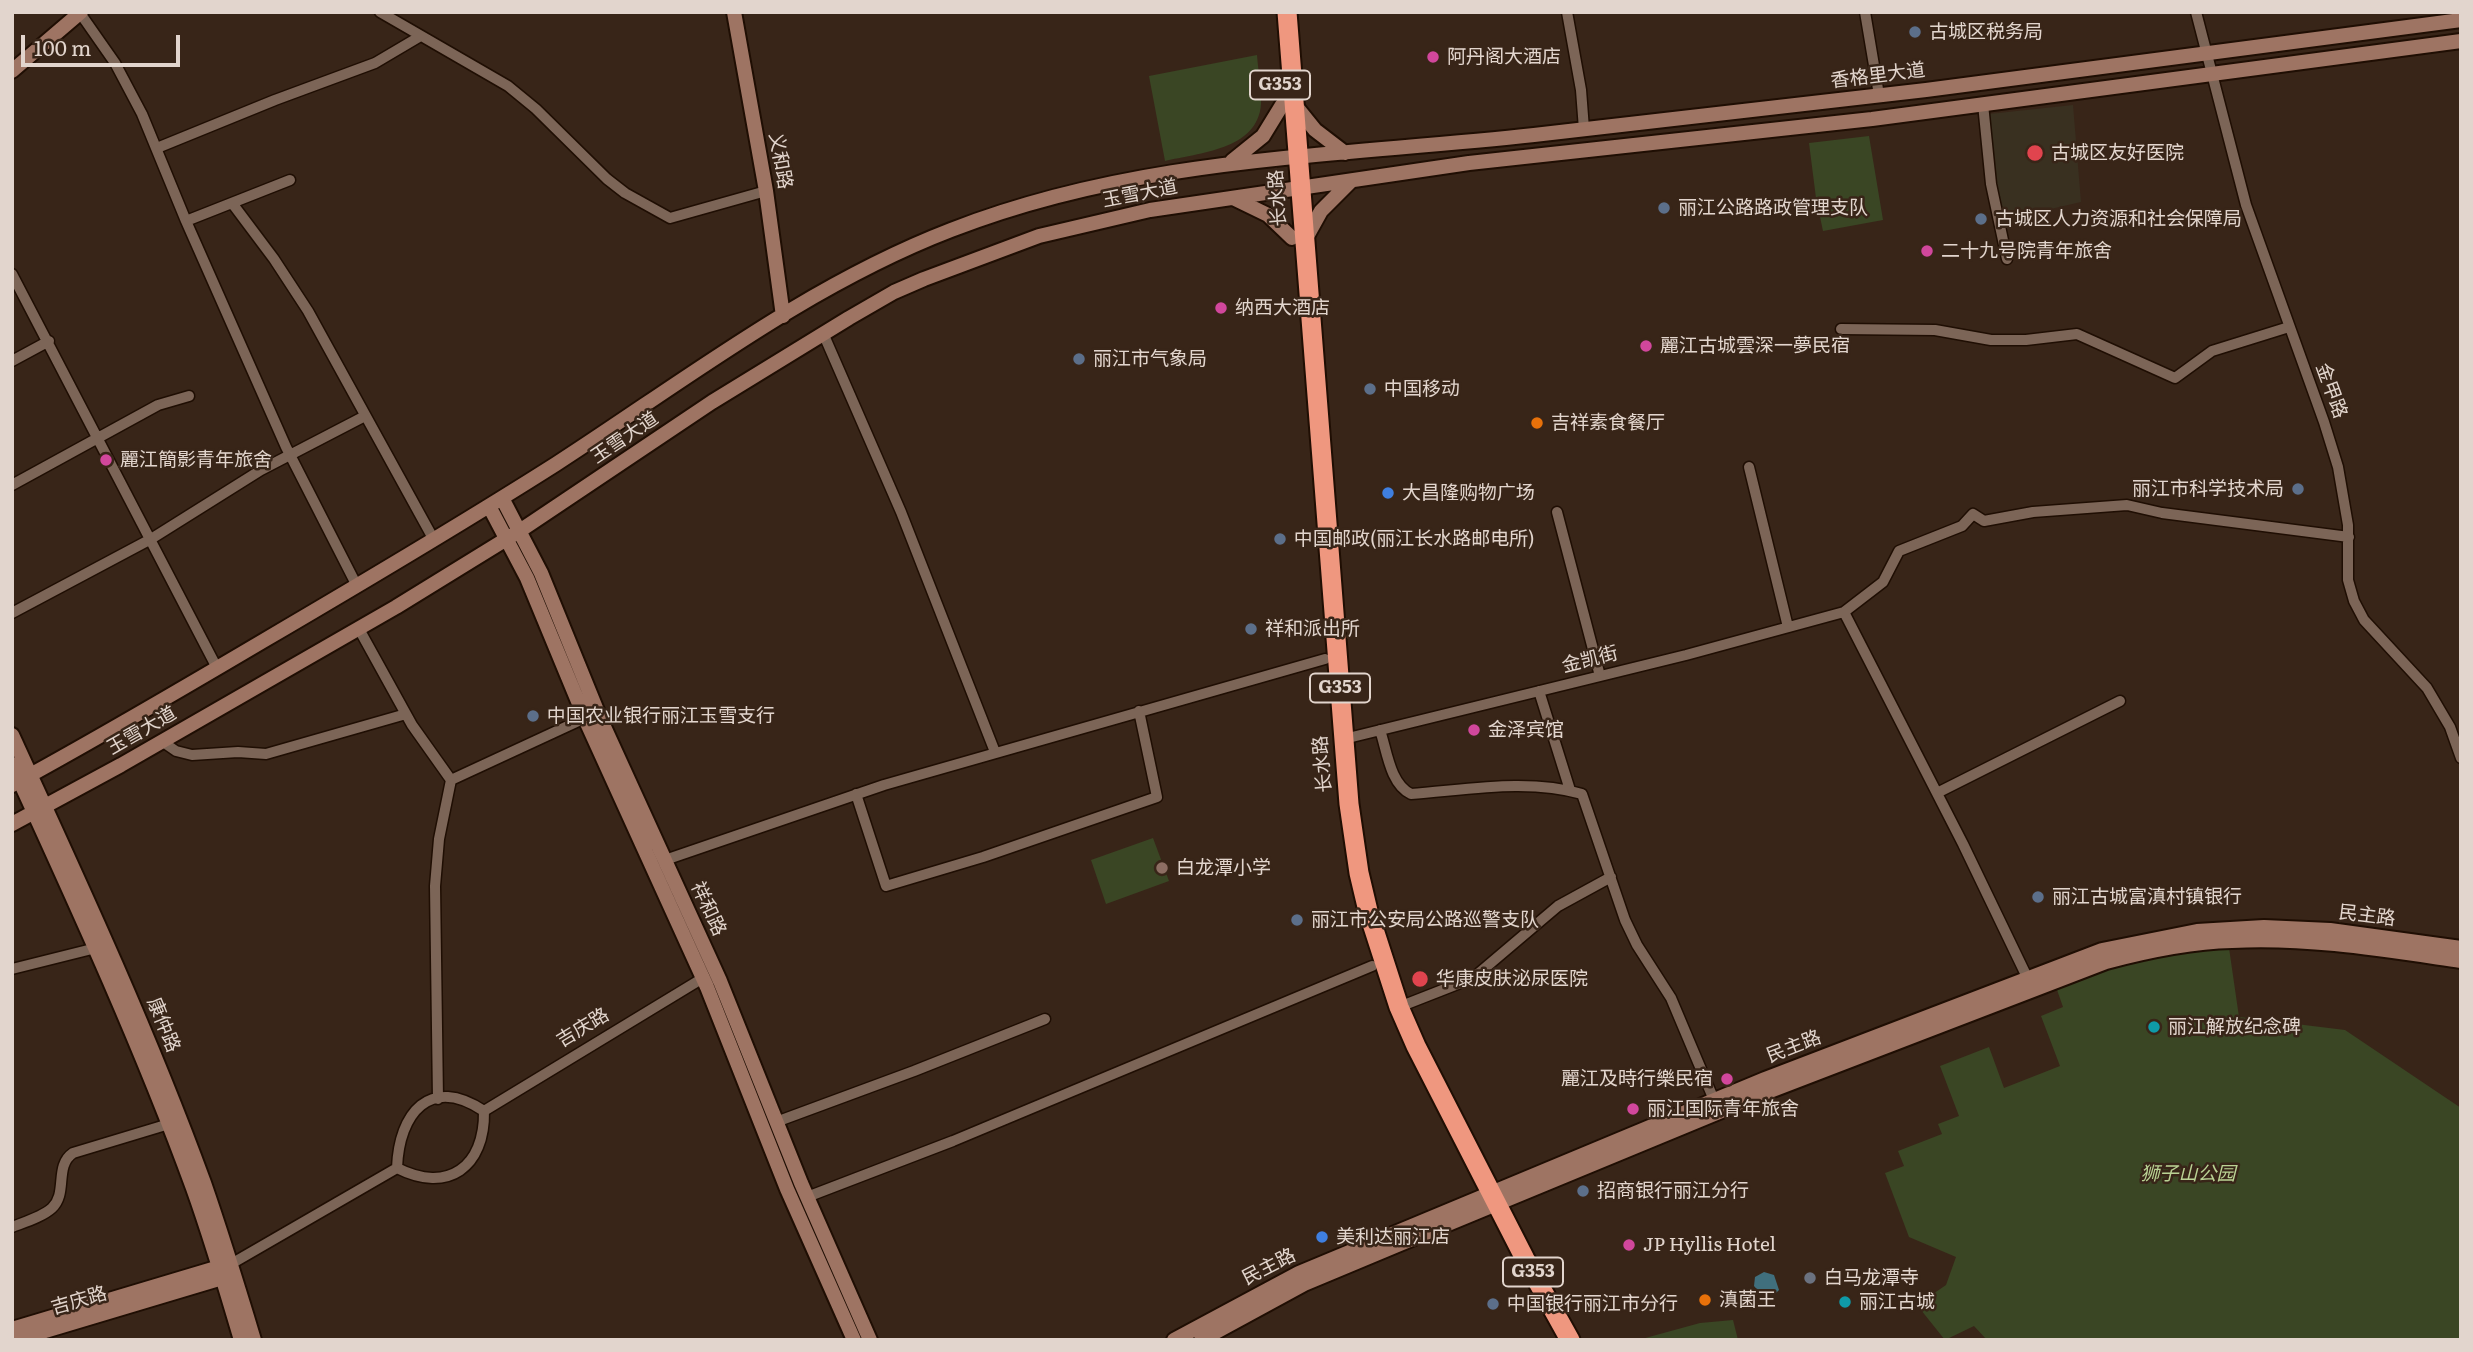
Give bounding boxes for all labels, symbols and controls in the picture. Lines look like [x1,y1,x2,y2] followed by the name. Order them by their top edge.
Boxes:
[24,21,184,65] scale bar
[1929,21,2043,43] place label: 古城区税务局
[1907,24,1923,40] marker: 古城区税务局
[34,31,91,62] text: 100 m
[1447,46,1561,68] place label: 阿丹阁大酒店
[1425,49,1441,65] marker: 阿丹阁大酒店
[1829,59,1927,93] street label: 香格里大道
[1250,70,1310,100] road number: G353
[764,131,796,191] street label: 义和路
[2051,142,2184,164] place label: 古城区友好医院
[2025,143,2045,163] marker: 古城区友好医院
[1265,169,1291,227] street label: 长水路
[1101,176,1179,212] street label: 玉雪大道
[1678,197,1868,219] place label: 丽江公路路政管理支队
[1656,200,1672,216] marker: 丽江公路路政管理支队
[1995,208,2242,230] place label: 古城区人力资源和社会保障局
[1973,211,1989,227] marker: 古城区人力资源和社会保障局
[1941,240,2112,262] place label: 二十九号院青年旅舍
[1919,243,1935,259] marker: 二十九号院青年旅舍
[1235,297,1330,319] place label: 纳西大酒店
[1213,300,1229,316] marker: 纳西大酒店
[1660,335,1850,357] place label: 麗江古城雲深一夢民宿
[1638,338,1654,354] marker: 麗江古城雲深一夢民宿
[1093,348,1207,370] place label: 丽江市气象局
[1071,351,1087,367] marker: 丽江市气象局
[2311,360,2351,422] street label: 金甲路
[1384,378,1460,400] place label: 中国移动
[1362,381,1378,397] marker: 中国移动
[587,407,663,469] street label: 玉雪大道
[1551,412,1665,434] place label: 吉祥素食餐厅
[1529,415,1545,431] marker: 吉祥素食餐厅
[120,449,272,471] place label: 麗江簡影青年旅舍
[98,452,114,468] marker: 麗江簡影青年旅舍
[2132,478,2284,500] place label: 丽江市科学技术局
[2290,481,2306,497] marker: 丽江市科学技术局
[1402,482,1535,504] place label: 大昌隆购物广场
[1380,485,1396,501] marker: 大昌隆购物广场
[1294,528,1535,550] place label: 中国邮政(丽江长水路邮电所)
[1272,531,1288,547] marker: 中国邮政(丽江长水路邮电所)
[1265,618,1360,640] place label: 祥和派出所
[1243,621,1259,637] marker: 祥和派出所
[1560,642,1620,678] street label: 金凯街
[1310,674,1370,702] road number: G353
[103,702,181,760] street label: 玉雪大道
[547,705,775,727] place label: 中国农业银行丽江玉雪支行
[525,708,541,724] marker: 中国农业银行丽江玉雪支行
[1488,719,1564,741] place label: 金泽宾馆
[1466,722,1482,738] marker: 金泽宾馆
[1309,735,1337,793] street label: 长水路
[1176,857,1271,879] place label: 白龙潭小学
[1154,860,1170,876] marker: 白龙潭小学
[686,878,730,940] street label: 祥和路
[2052,886,2242,908] place label: 丽江古城富滇村镇银行
[2030,889,2046,905] marker: 丽江古城富滇村镇银行
[2337,901,2397,931] street label: 民主路
[1311,909,1539,931] place label: 丽江市公安局公路巡警支队
[1289,912,1305,928] marker: 丽江市公安局公路巡警支队
[1436,968,1588,990] place label: 华康皮肤泌尿医院
[1410,969,1430,989] marker: 华康皮肤泌尿医院
[142,994,184,1056] street label: 康仲路
[553,1004,613,1052] street label: 吉庆路
[2168,1016,2301,1038] place label: 丽江解放纪念碑
[2146,1019,2162,1035] marker: 丽江解放纪念碑
[1763,1026,1825,1068] street label: 民主路
[1561,1068,1713,1090] place label: 麗江及時行樂民宿
[1719,1071,1735,1087] marker: 麗江及時行樂民宿
[1647,1098,1799,1120] place label: 丽江国际青年旅舍
[1625,1101,1641,1117] marker: 丽江国际青年旅舍
[2141,1163,2235,1185] park label: 狮子山公园
[1597,1180,1749,1202] place label: 招商银行丽江分行
[1575,1183,1591,1199] marker: 招商银行丽江分行
[1336,1226,1450,1248] place label: 美利达丽江店
[1314,1229,1330,1245] marker: 美利达丽江店
[1643,1234,1776,1256] place label: JP Hyllis Hotel
[1621,1237,1637,1253] marker: JP Hyllis Hotel
[1238,1244,1300,1290] street label: 民主路
[1503,1258,1563,1287] road number: G353
[1824,1267,1919,1289] place label: 白马龙潭寺
[1802,1270,1818,1286] marker: 白马龙潭寺
[48,1282,110,1320] street label: 吉庆路
[1719,1289,1776,1311] place label: 滇菌王
[1859,1291,1935,1313] place label: 丽江古城
[1697,1292,1713,1308] marker: 滇菌王
[1507,1293,1678,1315] place label: 中国银行丽江市分行
[1837,1294,1853,1310] marker: 丽江古城
[1485,1296,1501,1312] marker: 中国银行丽江市分行

